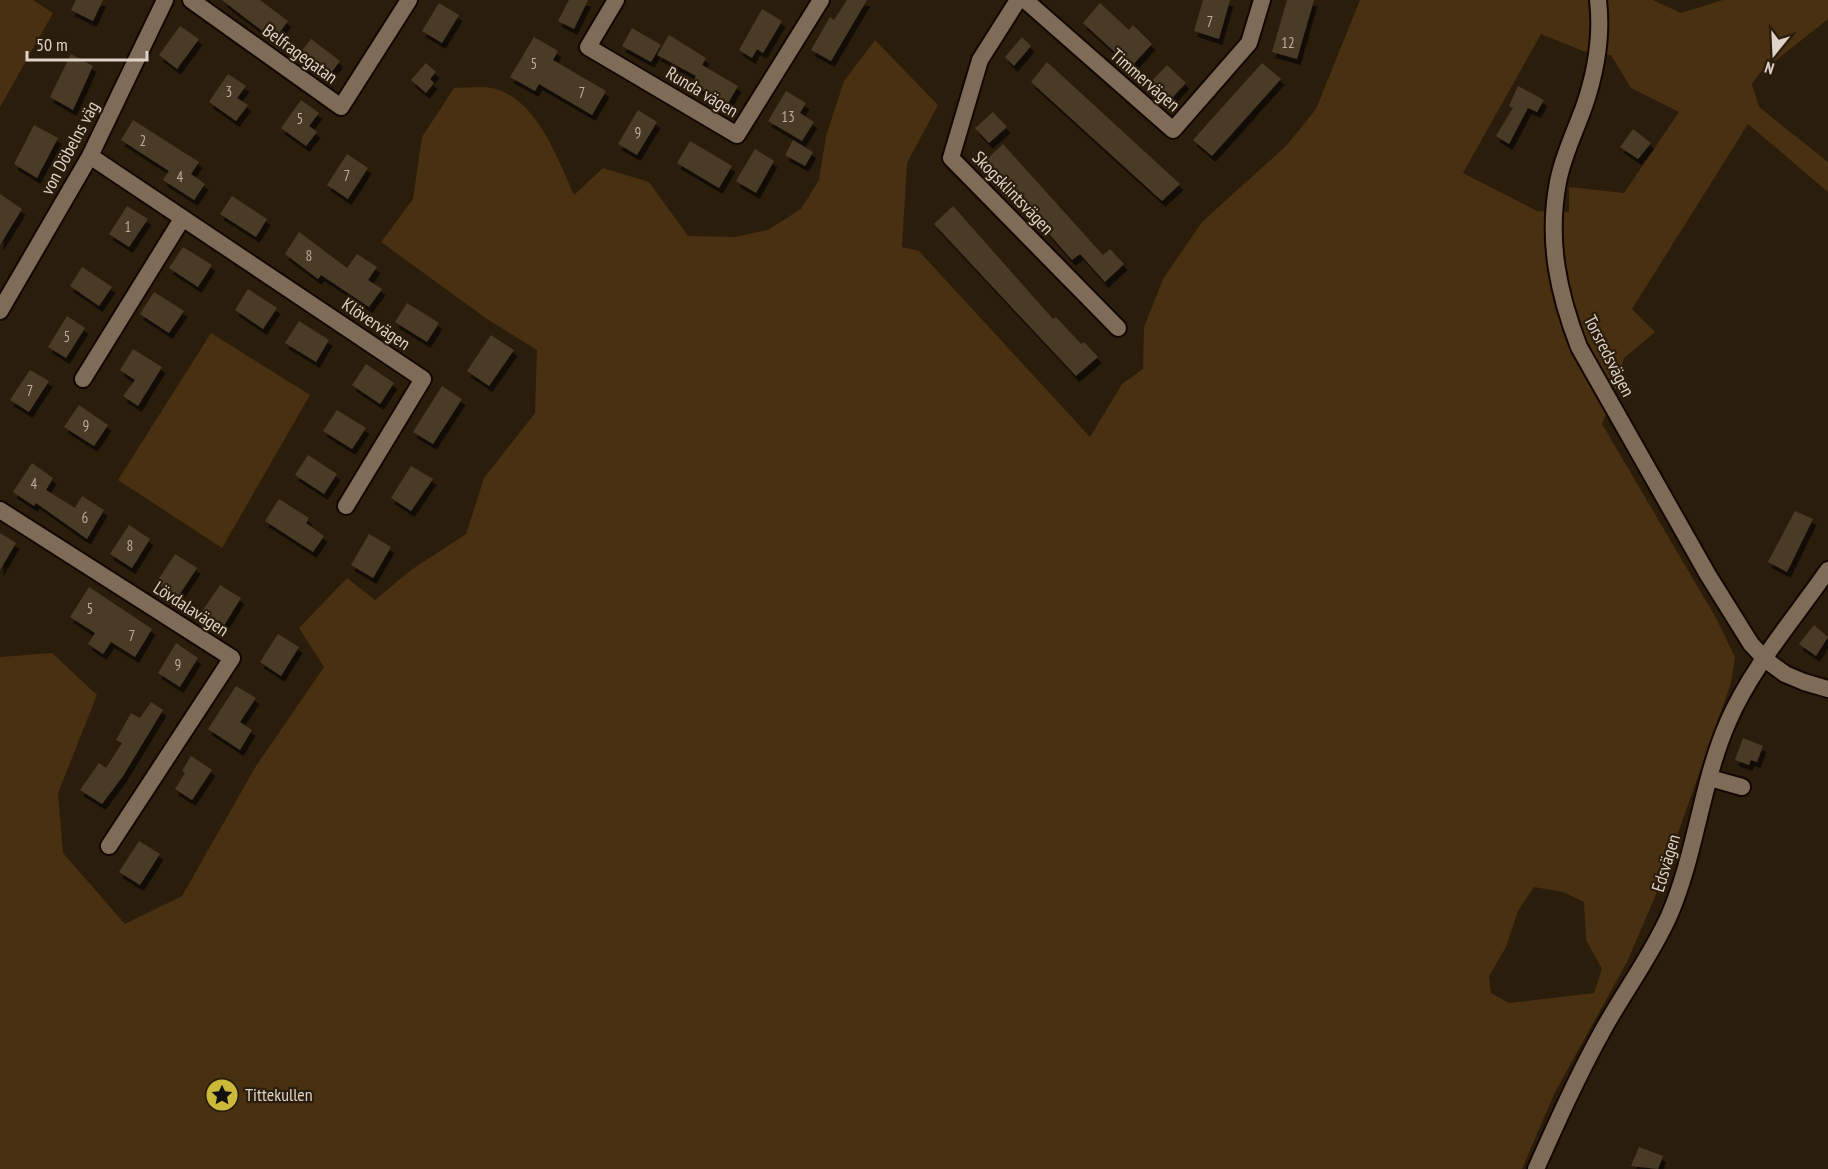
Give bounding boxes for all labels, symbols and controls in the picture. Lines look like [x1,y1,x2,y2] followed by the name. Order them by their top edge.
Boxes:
[1207,12,1213,31] house number: 7
[258,19,342,88] street label: Belfragegatan
[27,24,147,62] scale bar
[1744,24,1804,84] north arrow
[36,33,68,56] text: 50 m
[1281,33,1295,52] house number: 12
[1106,43,1185,116] street label: Timmervägen
[531,54,537,73] house number: 5
[1762,57,1777,79] text: N
[662,61,743,122] street label: Runda vägen
[226,82,232,101] house number: 3
[579,83,585,102] house number: 7
[35,97,104,199] street label: von Döbelns väg
[781,107,795,126] house number: 13
[297,109,303,128] house number: 5
[635,123,641,142] house number: 9
[140,131,146,150] house number: 2
[968,146,1059,239] street label: Skogsklintsvägen
[344,166,350,185] house number: 7
[177,167,184,186] house number: 4
[125,217,131,236] house number: 1
[306,246,312,265] house number: 8
[338,292,415,355] street label: Klövervägen
[1579,311,1640,400] street label: Torsredsvägen
[64,327,70,346] house number: 5
[27,381,33,400] house number: 7
[83,416,89,435] house number: 9
[31,474,38,493] house number: 4
[82,508,89,527] house number: 6
[127,536,133,555] house number: 8
[149,576,233,641] street label: Lövdalavägen
[87,599,93,618] house number: 5
[129,626,135,645] house number: 7
[175,655,181,674] house number: 9
[1646,831,1685,894] street label: Edsvägen
[204,1077,240,1113] place icon: Tittekullen
[245,1083,313,1106] place label: Tittekullen

